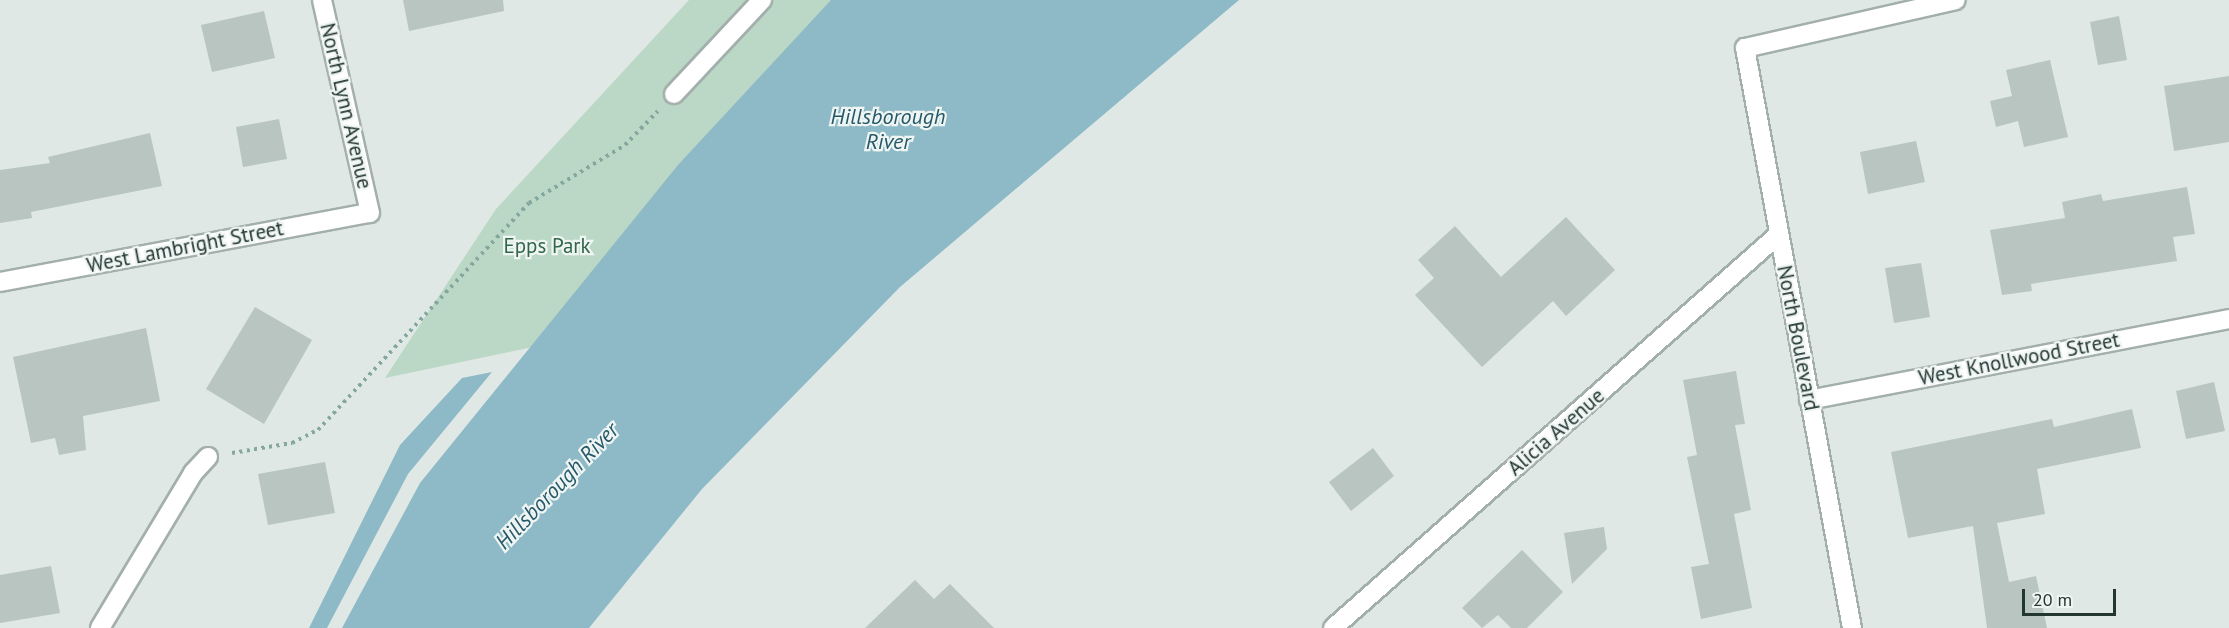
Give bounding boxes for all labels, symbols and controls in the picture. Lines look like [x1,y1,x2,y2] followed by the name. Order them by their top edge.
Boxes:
[315,20,377,192] street label: North Lynn Avenue
[831,103,945,154] water label: Hillsborough River
[84,216,286,278] street label: West Lambright Street
[503,233,591,259] park label: Epps Park
[1772,263,1824,413] street label: North Boulevard
[1916,327,2122,391] street label: West Knollwood Street
[1502,383,1610,481] street label: Alicia Avenue
[490,417,624,555] water label: Hillsborough River
[2025,577,2120,615] scale bar
[2033,588,2072,611] text: 20 m

